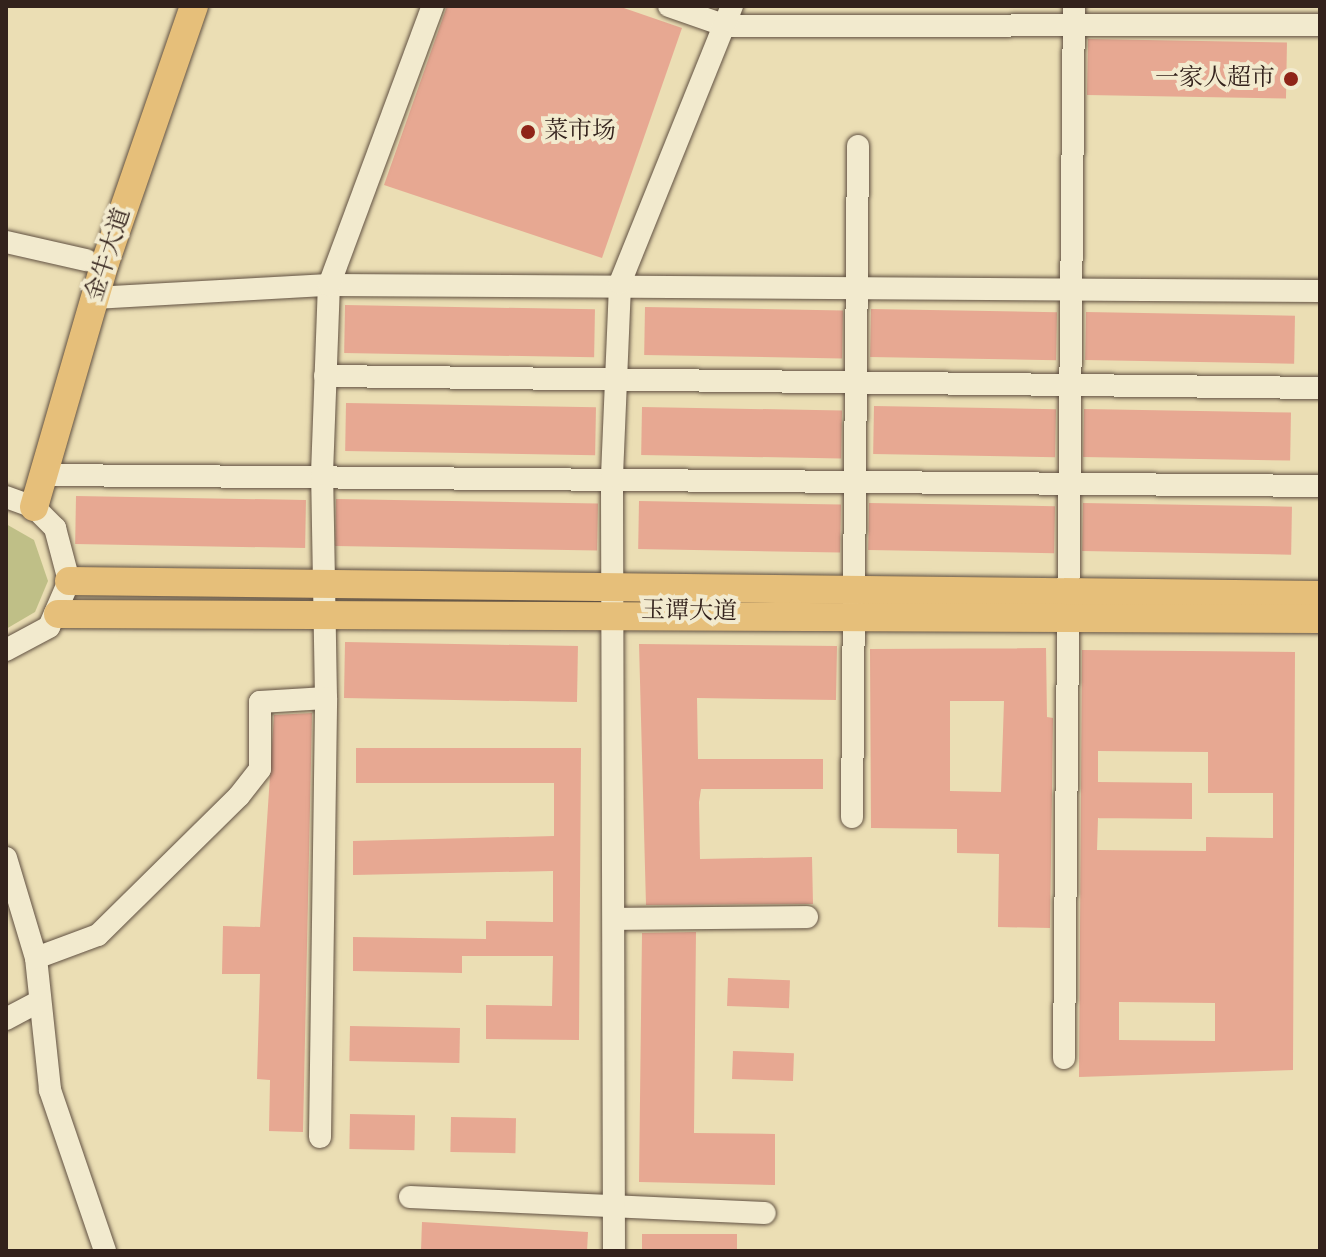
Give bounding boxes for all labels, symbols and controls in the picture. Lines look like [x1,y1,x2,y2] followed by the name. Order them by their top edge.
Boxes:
[1155,65,1275,93] place label: 一家人超市
[1282,70,1300,88] marker: 一家人超市
[544,118,616,146] place label: 菜市场
[519,123,537,141] marker: 菜市场
[80,205,138,305] street label: 金牛大道
[641,597,737,627] street label: 玉谭大道

